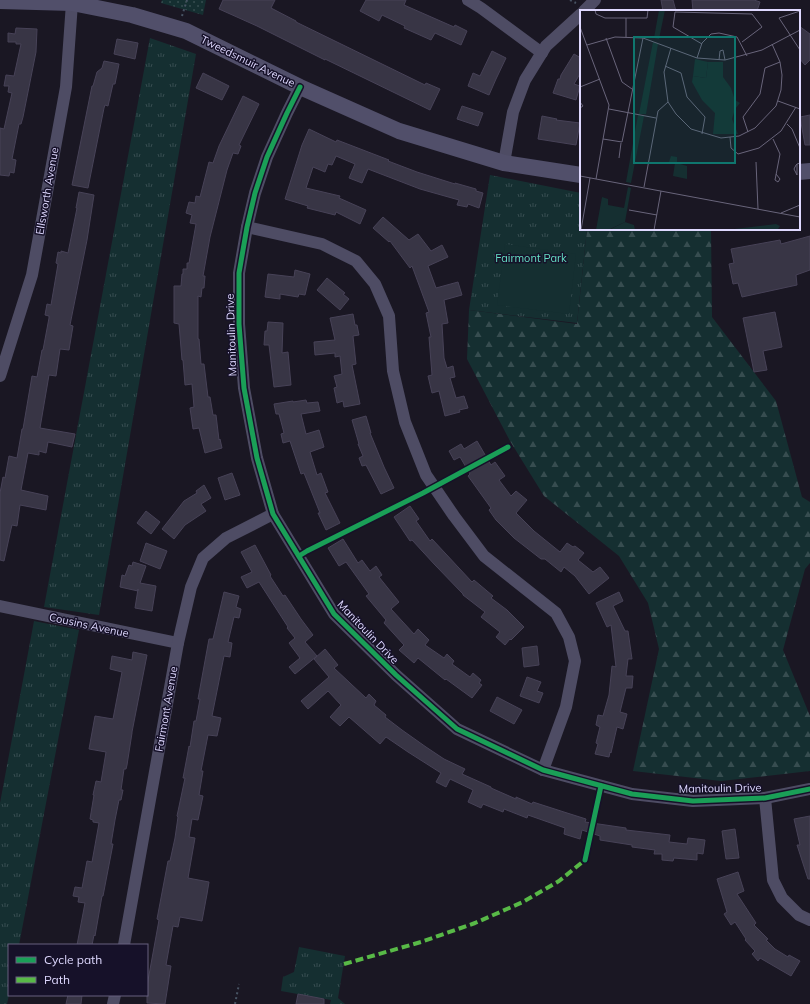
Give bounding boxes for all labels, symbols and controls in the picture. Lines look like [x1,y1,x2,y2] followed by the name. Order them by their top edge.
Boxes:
[580,10,800,230] inset map
[199,32,297,90] street label: Tweedsmuir Avenue
[32,146,62,236] street label: Ellsworth Avenue
[495,251,567,265] park label: Fairmont Park
[223,293,239,377] street label: Manitoulin Drive
[334,597,402,667] street label: Manitoulin Drive
[48,610,130,640] street label: Cousins Avenue
[152,665,180,753] street label: Fairmont Avenue
[679,780,761,796] street label: Manitoulin Drive
[8,944,148,996] legend
[44,952,102,967] text: Cycle path
[44,972,70,987] text: Path

